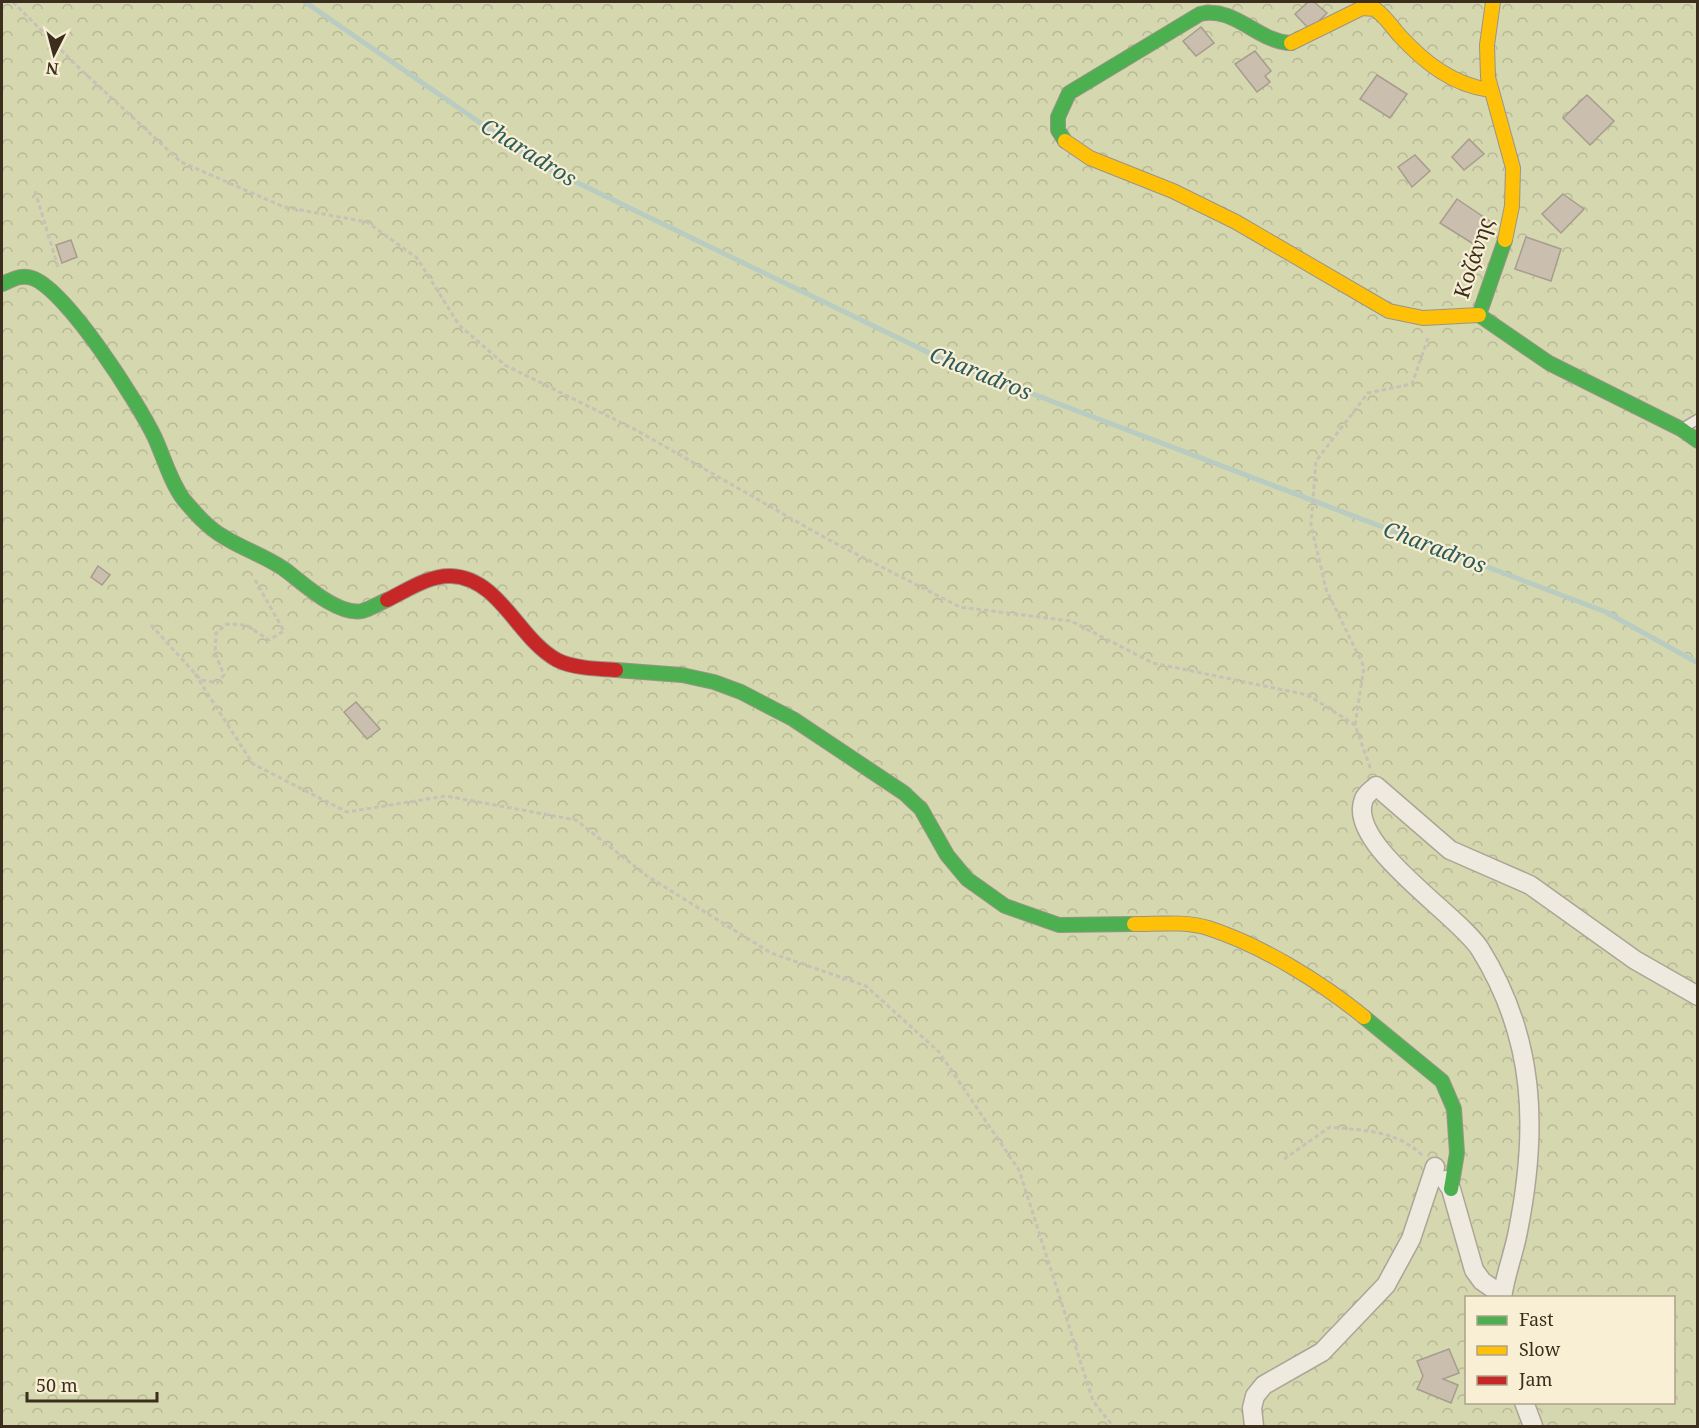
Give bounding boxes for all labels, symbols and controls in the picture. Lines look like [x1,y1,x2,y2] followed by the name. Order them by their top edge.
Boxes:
[24,24,84,84] north arrow
[45,57,60,81] text: N
[476,110,583,192] water label: Charadros
[1447,214,1499,302] street label: Κοζάνης
[926,338,1037,406] water label: Charadros
[1380,513,1491,579] water label: Charadros
[1465,1296,1675,1404] legend
[1519,1307,1554,1331] text: Fast
[1519,1337,1561,1361] text: Slow
[27,1365,158,1403] scale bar
[1518,1367,1553,1391] text: Jam
[36,1373,78,1397] text: 50 m

